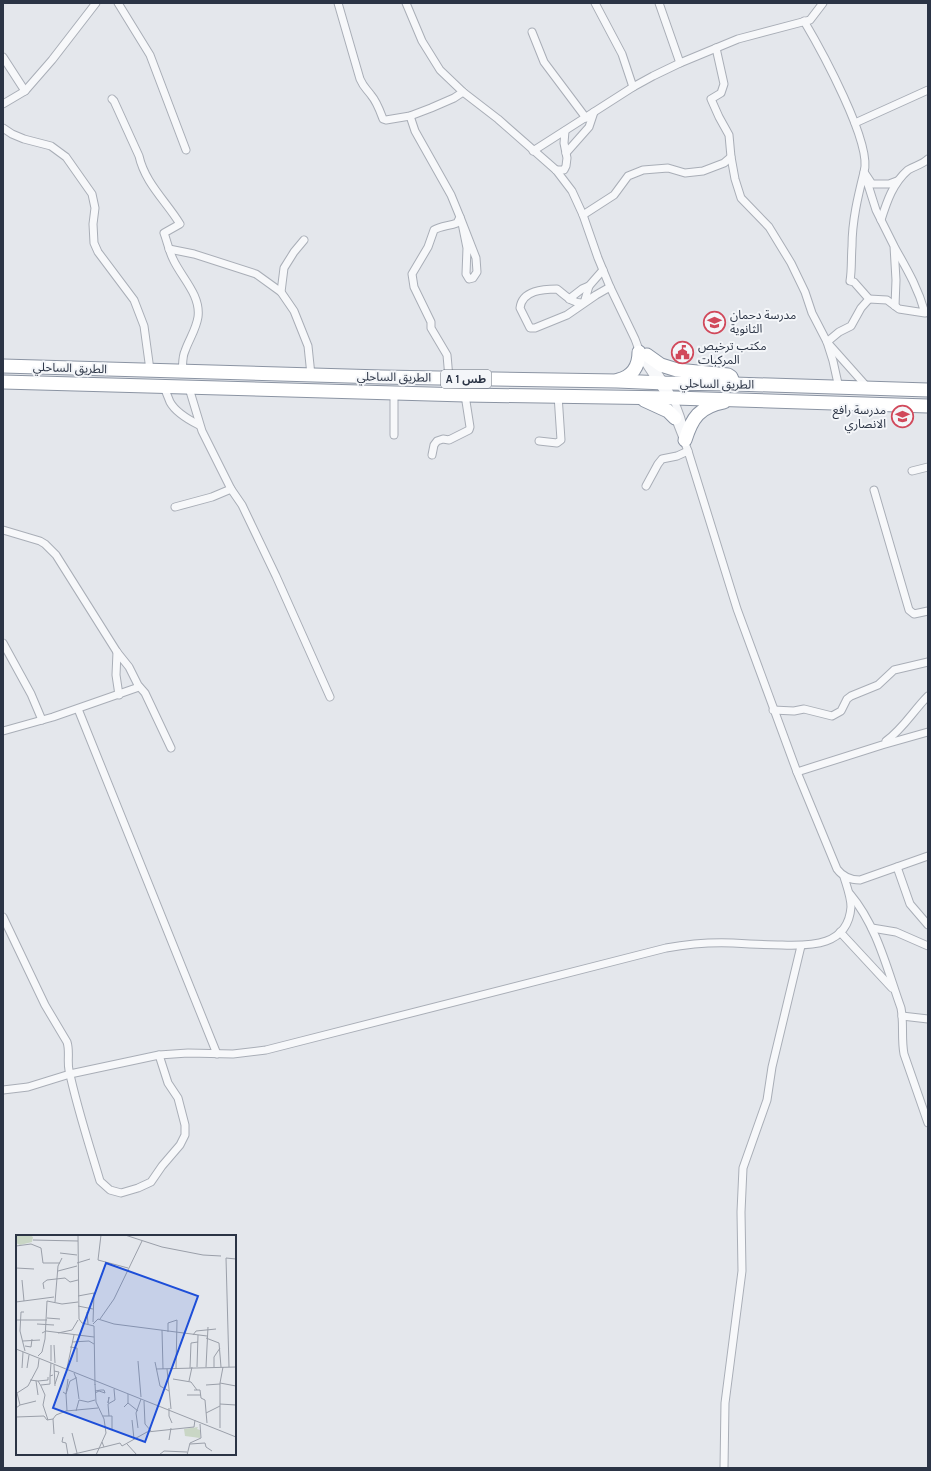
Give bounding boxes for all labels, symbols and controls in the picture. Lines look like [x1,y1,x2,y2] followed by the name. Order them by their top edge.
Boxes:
[730,308,796,336] place label: مدرسة دحمان الثانوية
[701,309,727,335] school or university icon: مدرسة دحمان الثانوية
[698,339,766,367] place label: مكتب ترخيص المركبات
[669,340,695,366] public building icon: مكتب ترخيص المركبات
[33,360,107,379] street label: الطريق الساحلي
[357,369,431,387] street label: الطريق الساحلي
[441,370,491,388] road number: A 1 طس
[680,376,754,394] street label: الطريق الساحلي
[832,403,886,434] place label: مدرسة رافع الانصاري
[889,404,915,430] school or university icon: مدرسة رافع الانصاري
[16,1235,236,1455] inset map

